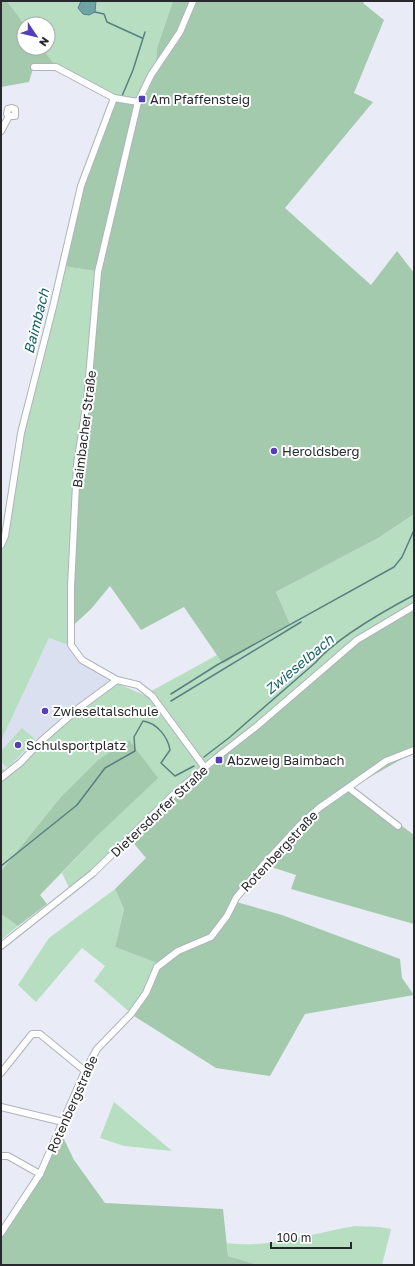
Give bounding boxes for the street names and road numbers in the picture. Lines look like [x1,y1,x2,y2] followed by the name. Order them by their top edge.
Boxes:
[69,369,99,489] street label: Baimbacher Straße
[107,762,211,860] street label: Dietersdorfer Straße
[237,807,321,895] street label: Rotenbergstraße
[43,1053,101,1155] street label: Rotenbergstraße

